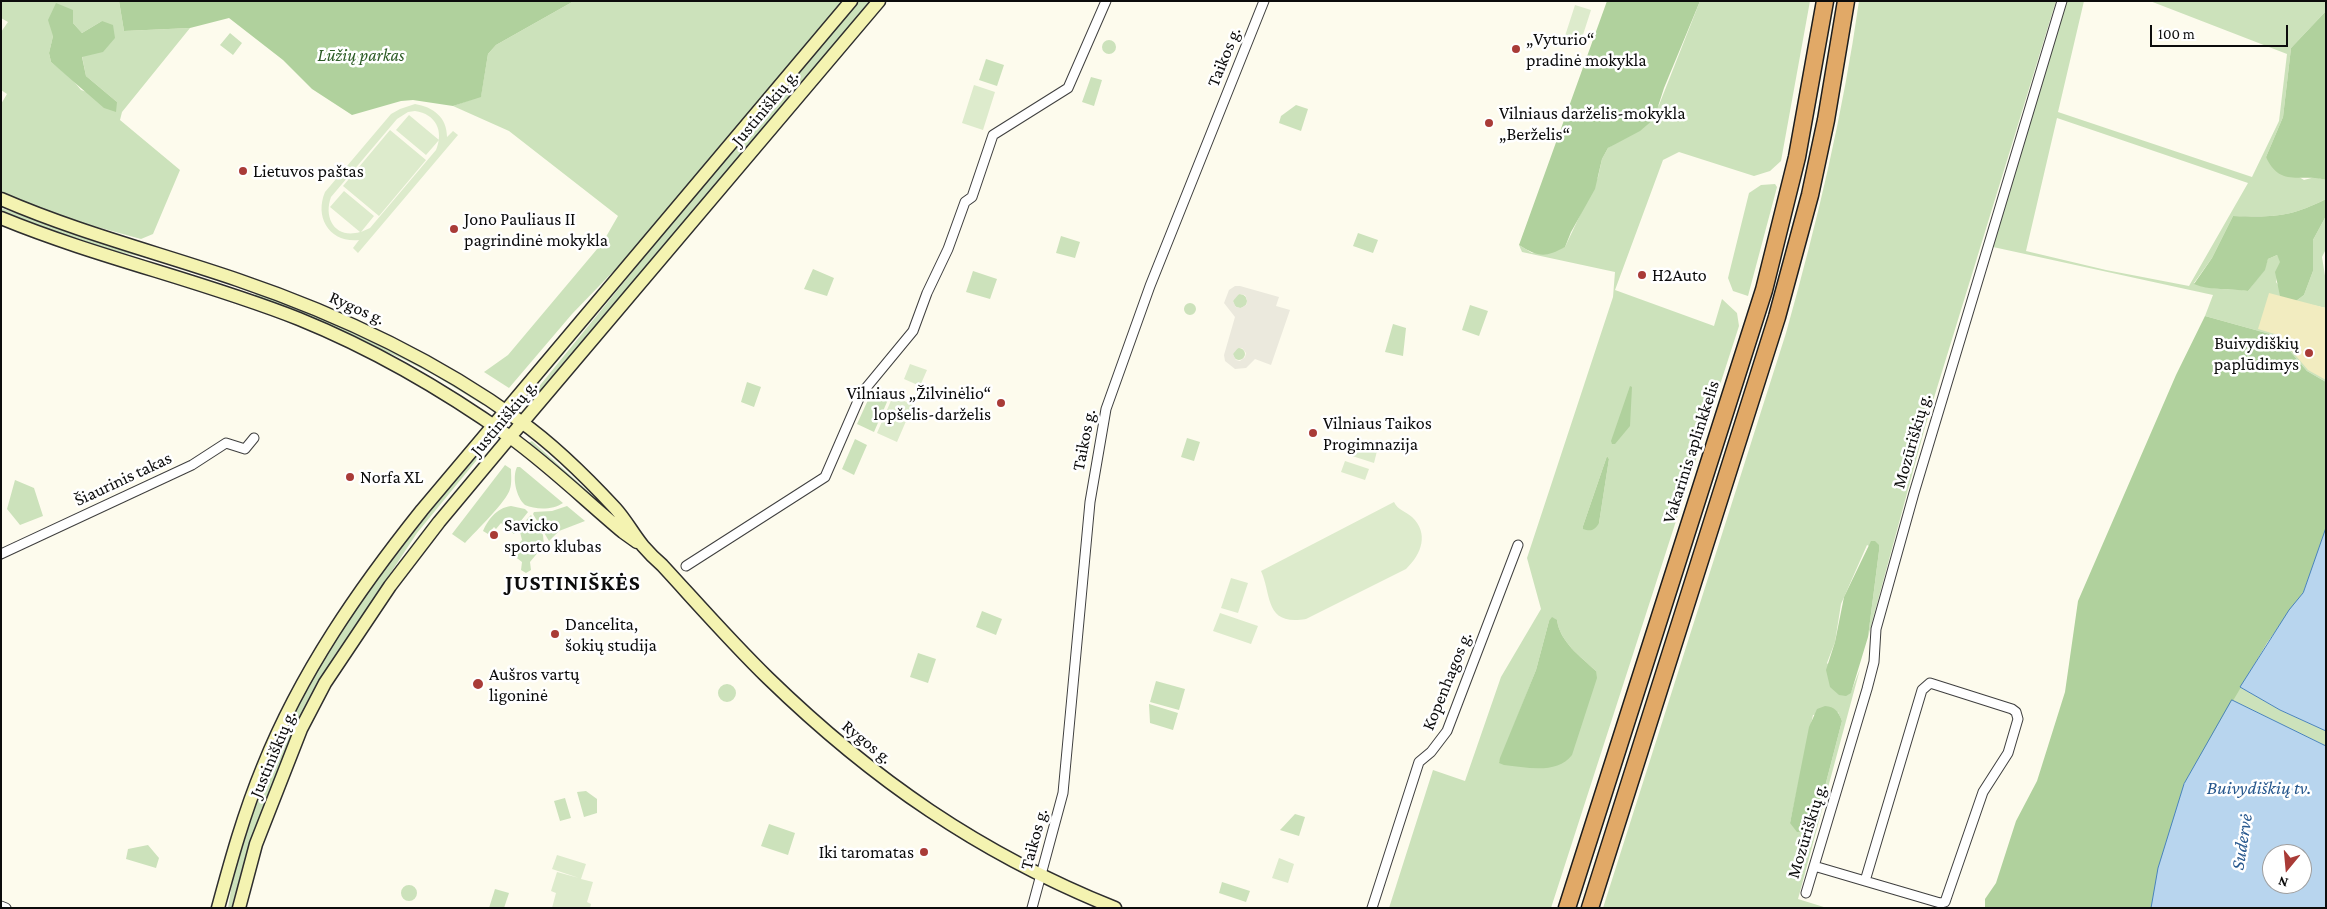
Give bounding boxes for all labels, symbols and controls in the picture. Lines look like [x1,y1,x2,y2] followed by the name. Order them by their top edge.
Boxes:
[2152,15,2290,47] scale bar
[1202,24,1246,90] street label: Taikos g.
[2158,26,2195,42] text: 100 m
[1526,28,1647,70] place label: „Vyturio“ pradinė mokykla
[1510,43,1522,55] marker: „Vyturio“ pradinė mokykla
[317,44,405,66] park label: Lūžių parkas
[727,65,803,151] street label: Justiniškių g.
[1499,102,1686,144] place label: Vilniaus darželis-mokykla „Berželis“
[1483,117,1495,129] marker: Vilniaus darželis-mokykla „Berželis“
[253,160,364,182] place label: Lietuvos paštas
[237,165,249,177] marker: Lietuvos paštas
[464,208,608,250] place label: Jono Pauliaus II pagrindinė mokykla
[448,223,460,235] marker: Jono Pauliaus II pagrindinė mokykla
[1652,264,1707,286] place label: H2Auto
[1636,269,1648,281] marker: H2Auto
[326,286,388,330] street label: Rygos g.
[2214,332,2299,374] place label: Buivydiškių paplūdimys
[2303,347,2315,359] marker: Buivydiškių paplūdimys
[466,375,542,461] street label: Justiniškių g.
[1658,378,1724,526] street label: Vakarinis aplinkkelis
[847,382,991,424] place label: Vilniaus „Žilvinėlio“ lopšelis-darželis
[1888,391,1936,491] street label: Mozūriškių g.
[995,397,1007,409] marker: Vilniaus „Žilvinėlio“ lopšelis-darželis
[1067,407,1101,473] street label: Taikos g.
[1323,412,1432,454] place label: Vilniaus Taikos Progimnazija
[1307,427,1319,439] marker: Vilniaus Taikos Progimnazija
[71,447,175,511] street label: Šiaurinis takas
[360,466,423,488] place label: Norfa XL
[344,471,356,483] marker: Norfa XL
[504,514,601,556] place label: Savicko sporto klubas
[488,529,500,541] marker: Savicko sporto klubas
[504,570,642,596] district label: JUSTINIŠKĖS
[565,613,657,656] place label: Dancelita, šokių studija
[549,628,561,640] marker: Dancelita, šokių studija
[1417,628,1477,734] street label: Kopenhagos g.
[489,663,579,706] place label: Aušros vartų ligoninė
[471,677,485,691] marker: Aušros vartų ligoninė
[245,707,301,801] street label: Justiniškių g.
[838,715,896,769] street label: Rygos g.
[2207,777,2311,799] water label: Buivydiškių tv.
[1782,781,1832,881] street label: Mozūriškių g.
[1015,806,1053,872] street label: Taikos g.
[2226,812,2258,872] water label: Sudervė
[819,841,914,863] place label: Iki taromatas
[2262,844,2312,894] north arrow
[918,846,930,858] marker: Iki taromatas
[2276,873,2290,891] text: N

